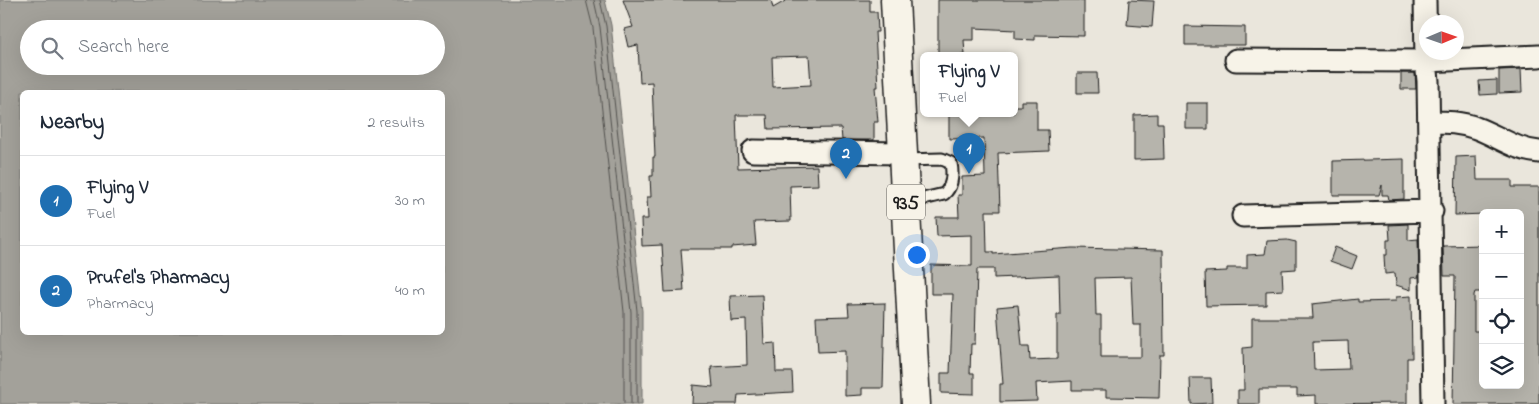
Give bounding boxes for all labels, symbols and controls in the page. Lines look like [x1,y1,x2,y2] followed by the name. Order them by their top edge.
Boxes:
[1419,15,1464,60] north arrow
[20,20,445,75] search box
[38,34,66,62] icon: search
[78,34,169,61] text: Search here
[920,52,1018,117] popup
[938,59,1000,86] text: Flying V
[938,86,967,110] text: Fuel
[40,108,104,138] text: Nearby
[367,111,425,135] text: 2 results
[953,133,985,174] pin: 1
[830,138,862,179] pin: 2
[87,175,148,202] text: Flying V
[887,184,925,220] road number: 935
[53,189,59,213] text: 1
[395,189,425,213] text: 30 m
[87,202,115,226] text: Fuel
[1479,209,1524,389] map controls
[1479,209,1524,254] button: +
[904,242,930,268] your location
[1479,254,1524,299] button: −
[87,265,230,292] text: Prufel's Pharmacy
[52,279,60,303] text: 2
[395,279,425,303] text: 40 m
[87,292,154,316] text: Pharmacy
[1479,299,1524,344] button: locate
[1479,344,1524,389] button: layers

